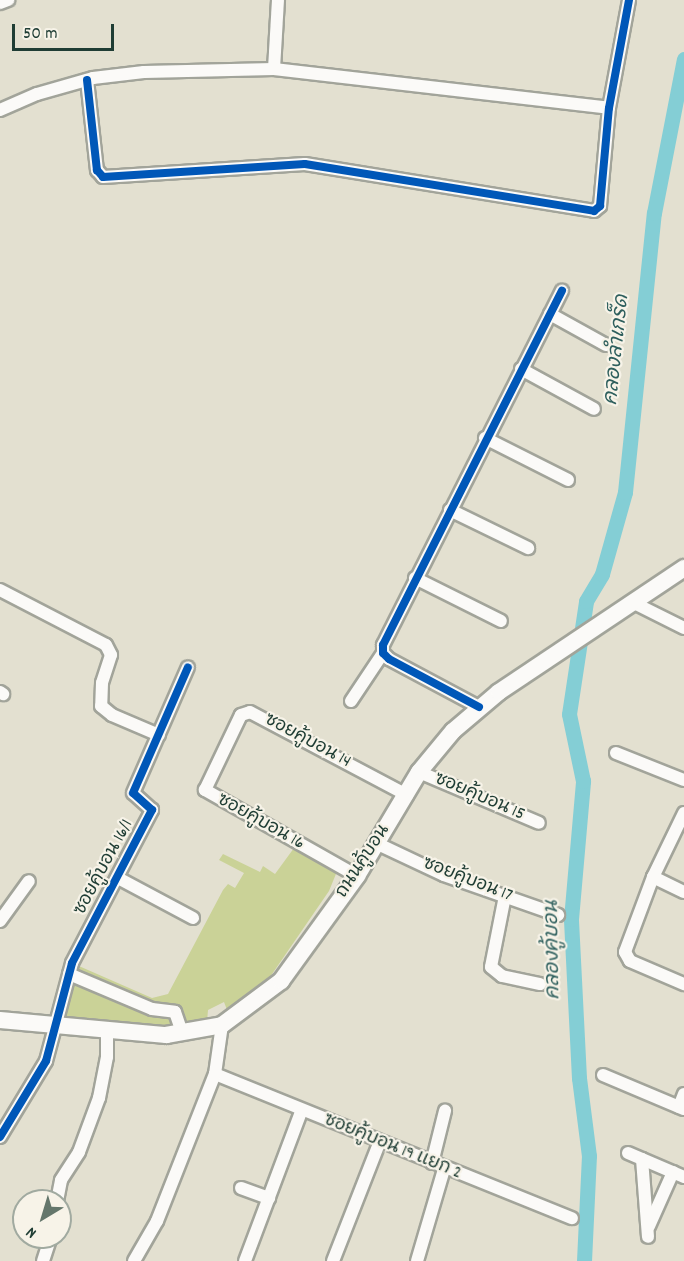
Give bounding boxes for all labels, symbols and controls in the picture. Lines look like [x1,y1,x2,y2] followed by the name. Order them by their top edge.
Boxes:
[15,12,117,50] scale bar
[23,22,58,47] text: 50 m
[600,294,636,406] water label: คลองลำเกร็ด
[260,710,354,774] street label: ซอยคู้บอน 14
[431,769,527,827] street label: ซอยคู้บอน 15
[213,790,307,856] street label: ซอยคู้บอน 16
[71,816,139,920] street label: ซอยคู้บอน 16/1
[332,821,396,903] street label: ถนนคู้บอน
[419,854,515,908] street label: ซอยคู้บอน 17
[541,900,567,1000] water label: คลองคู้บอน
[320,1110,464,1186] street label: ซอยคู้บอน 19 แยก 2
[12,1189,72,1249] north arrow
[22,1221,42,1243] text: N

